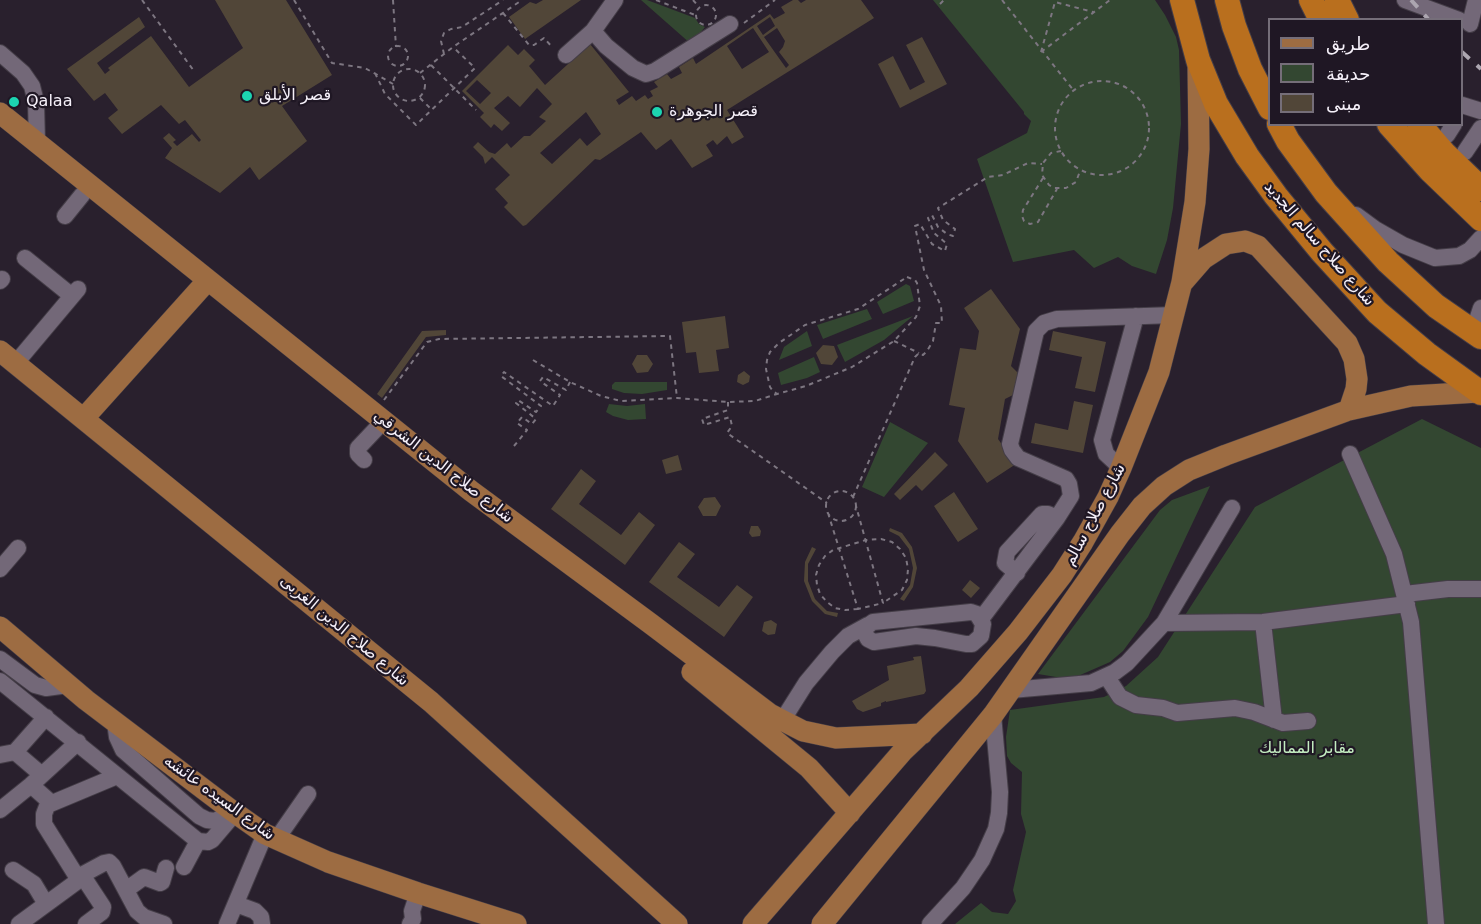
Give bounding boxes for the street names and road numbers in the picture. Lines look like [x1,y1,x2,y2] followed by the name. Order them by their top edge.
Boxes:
[1260,178,1378,310] street label: شارع صلاح سالم الجديد
[369,406,517,528] street label: شارع صلاح الدين الشرقي
[1060,461,1130,569] street label: شارع صلاح سالم
[276,571,412,691] street label: شارع صلاح الدين الغربى
[160,751,278,845] street label: شارع السيده عائشه

